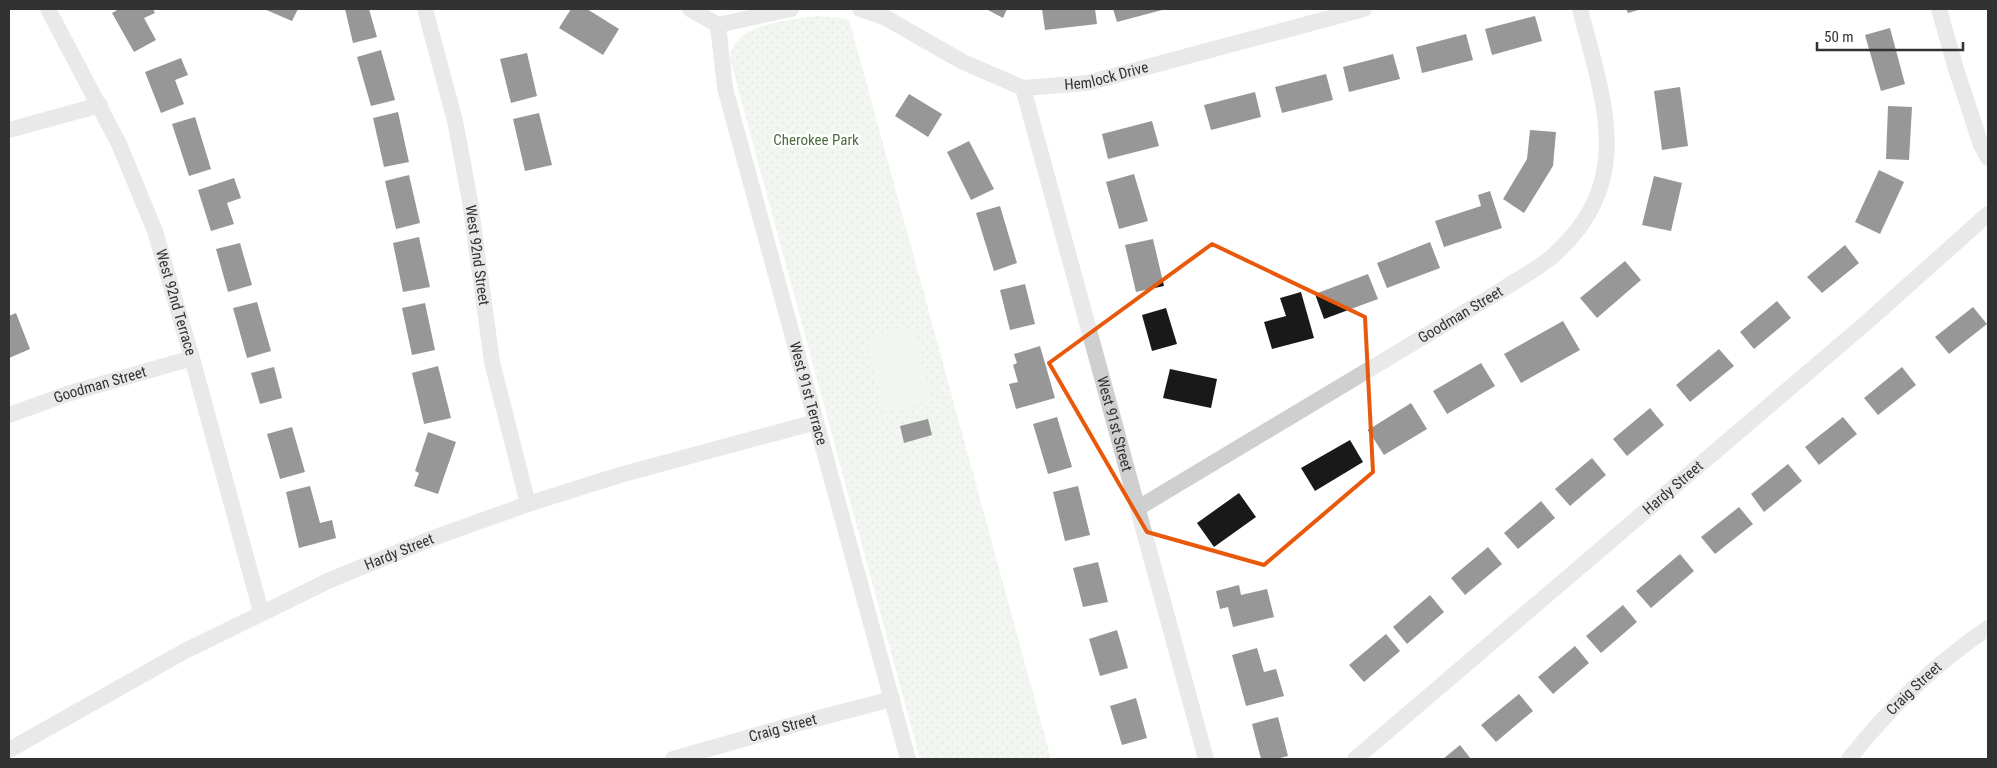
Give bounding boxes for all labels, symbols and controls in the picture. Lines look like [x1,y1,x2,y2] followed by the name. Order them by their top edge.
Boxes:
[1817,20,1963,52] scale bar
[1824,28,1854,46] text: 50 m
[1064,58,1150,94] street label: Hemlock Drive
[773,131,859,149] park label: Cherokee Park
[462,204,493,306] street label: West 92nd Street
[152,247,200,358] street label: West 92nd Terrace
[1415,282,1506,347] street label: Goodman Street
[786,340,831,447] street label: West 91st Terrace
[51,363,148,407] street label: Goodman Street
[1093,374,1136,473] street label: West 91st Street
[1639,457,1707,518] street label: Hardy Street
[362,530,436,574] street label: Hardy Street
[1882,658,1945,719] street label: Craig Street
[747,710,818,746] street label: Craig Street

